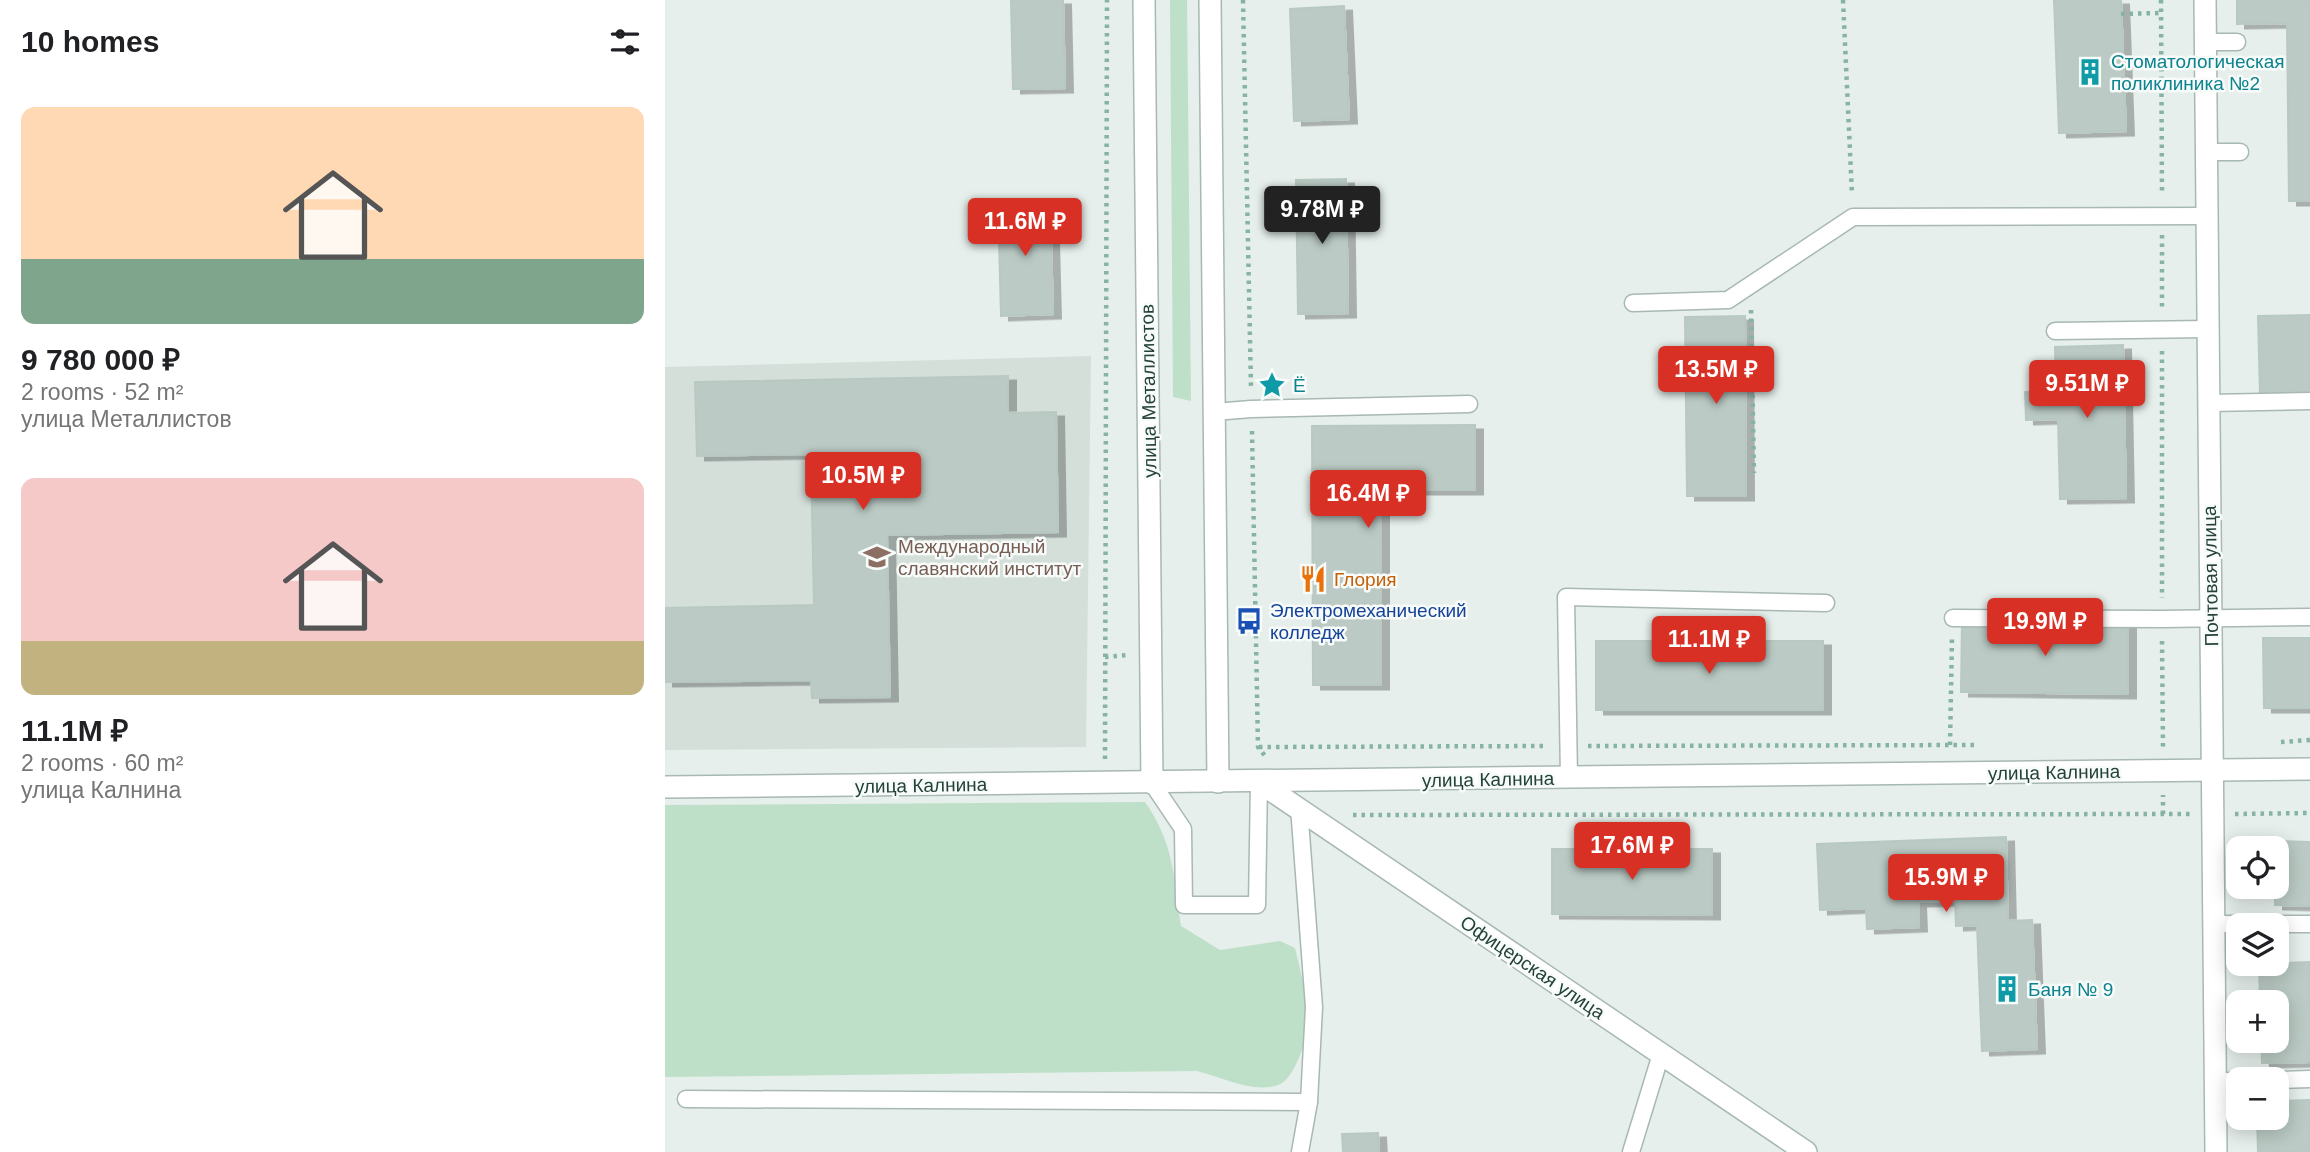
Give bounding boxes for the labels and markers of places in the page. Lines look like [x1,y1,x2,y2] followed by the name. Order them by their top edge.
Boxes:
[2111,51,2285,94] place label: Стоматологическая поликлиника №2
[2075,57,2105,87] building icon: Стоматологическая поликлиника №2
[1257,187,1387,246] pin: 9.78M ₽
[960,198,1090,258] pin: 11.6M ₽
[1651,346,1781,406] pin: 13.5M ₽
[2022,360,2152,420] pin: 9.51M ₽
[1257,370,1287,400] place icon: Ё
[1293,375,1306,396] place label: Ё
[798,452,928,512] pin: 10.5M ₽
[1303,470,1433,530] pin: 16.4M ₽
[898,536,1081,579] place label: Международный славянский институт
[862,542,892,572] school or university icon: Международный славянский институт
[1298,564,1328,594] restaurant icon: Глория
[1334,569,1397,590] place label: Глория
[1980,598,2110,658] pin: 19.9M ₽
[1270,600,1467,643] place label: Электромеханический колледж
[1234,606,1264,636] bus stop icon: Электромеханический колледж
[1644,616,1774,676] pin: 11.1M ₽
[1567,822,1697,882] pin: 17.6M ₽
[1881,855,2011,914] pin: 15.9M ₽
[1992,974,2022,1004] building icon: Баня № 9
[2028,979,2113,1000] place label: Баня № 9

